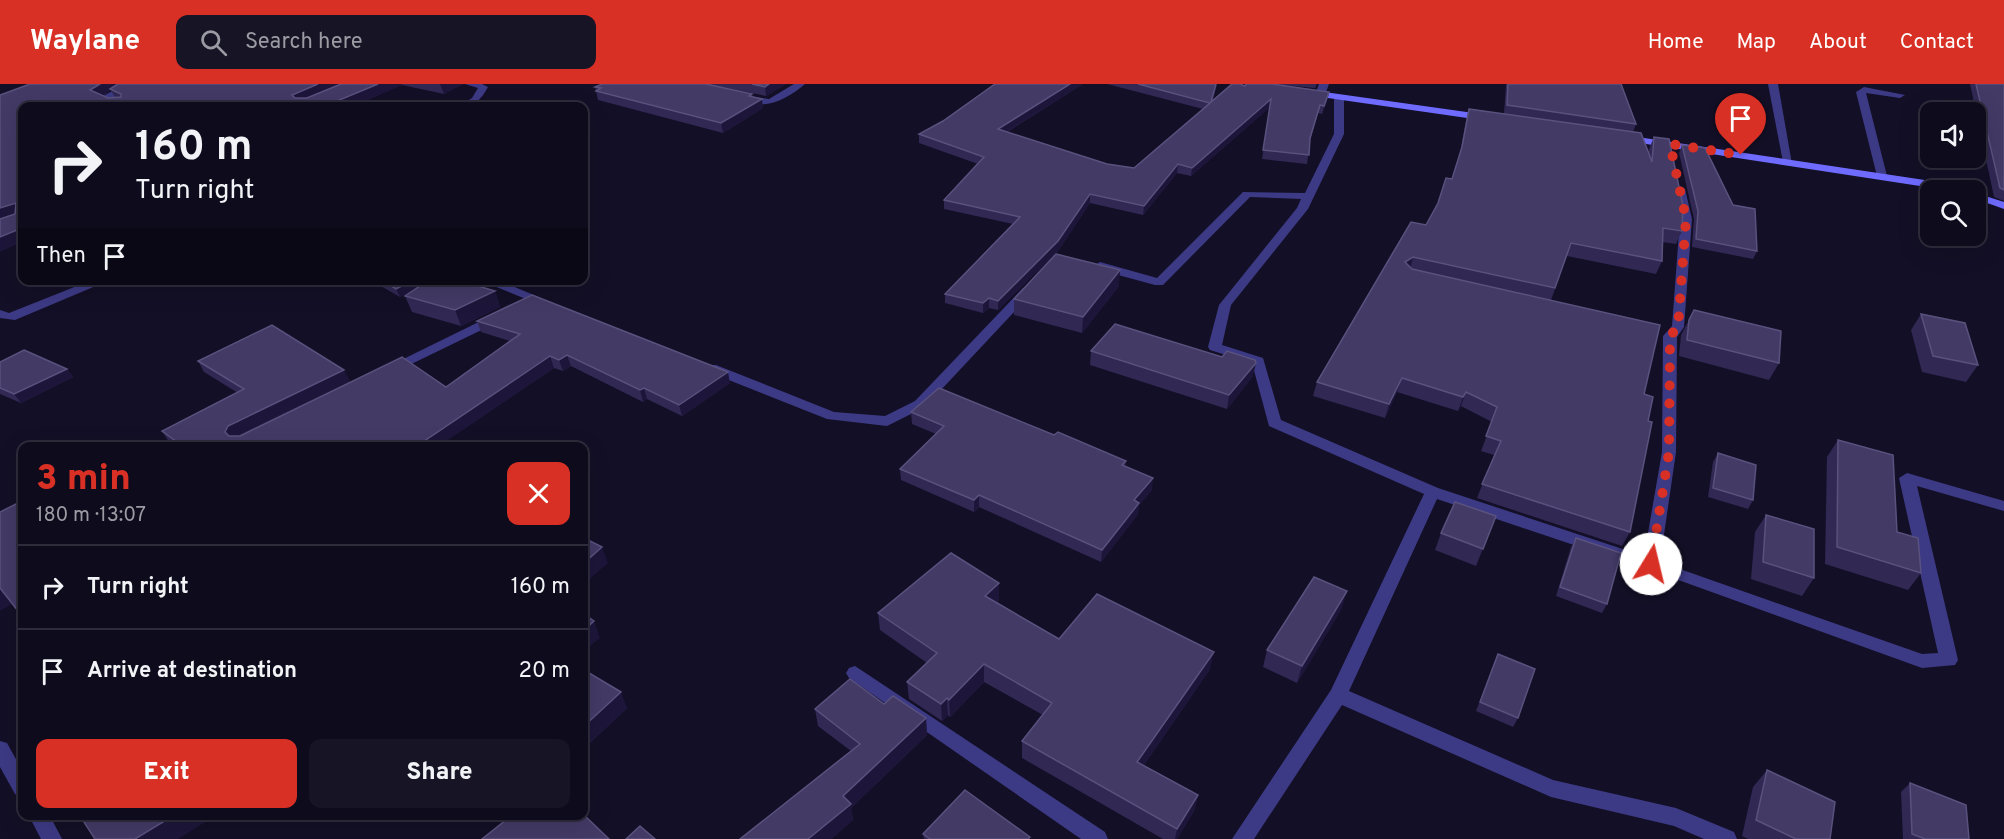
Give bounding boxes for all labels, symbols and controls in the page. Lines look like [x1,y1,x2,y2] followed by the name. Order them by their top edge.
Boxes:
[176,15,596,69] search box
[30,24,140,60] text: Waylane
[197,26,230,59] icon: search
[245,29,363,56] text: Search here
[1648,29,1704,56] text: Home
[1737,29,1776,56] text: Map
[1809,29,1867,56] text: About
[1900,29,1974,56] text: Contact
[1715,93,1766,155] pin
[1724,102,1757,135] icon: arrive
[1920,102,1986,246] map controls
[1920,102,1986,168] button: sound
[135,122,253,175] text: 160 m
[36,126,114,204] icon: right
[135,174,254,208] text: Turn right
[1920,180,1986,246] button: search
[98,240,131,273] icon: arrive
[36,243,86,270] text: Then
[36,457,131,503] text: 3 min
[507,462,570,525] button: close
[36,503,146,529] text: 180 m · 13:07
[1619,532,1683,596] position arrow
[36,571,69,604] icon: right
[87,574,189,601] text: Turn right
[511,574,570,601] text: 160 m
[36,655,69,688] icon: arrive
[87,658,297,685] text: Arrive at destination
[519,658,570,685] text: 20 m
[36,739,297,808] button: Exit
[309,739,570,808] button: Share

